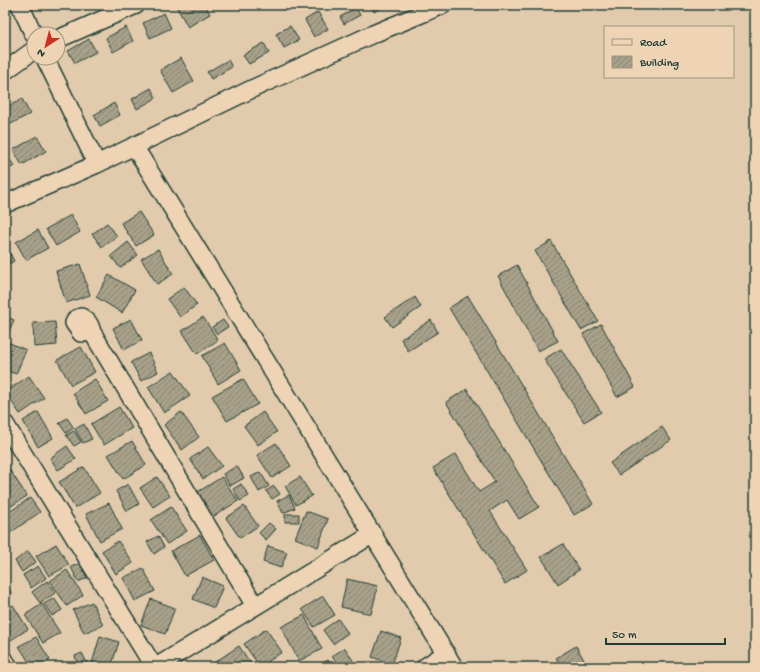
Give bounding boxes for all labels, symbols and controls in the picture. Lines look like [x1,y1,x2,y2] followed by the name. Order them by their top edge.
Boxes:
[26,26,66,66] north arrow
[604,26,734,78] legend
[640,37,667,51] text: Road
[35,46,48,59] text: N
[639,57,679,71] text: Building
[606,620,725,646] scale bar
[612,629,637,643] text: 50 m

